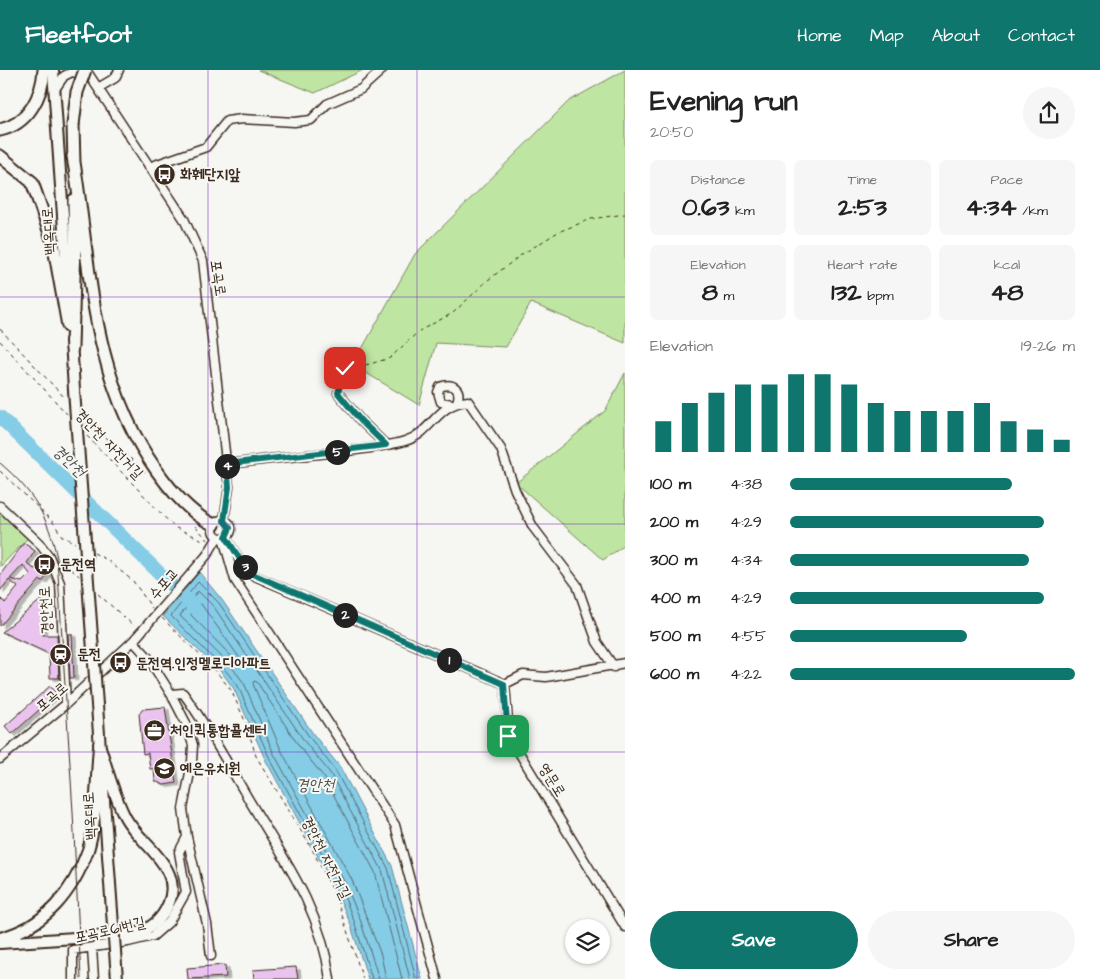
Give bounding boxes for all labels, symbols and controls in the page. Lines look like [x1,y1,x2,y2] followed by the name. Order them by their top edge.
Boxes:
[25,18,132,52] text: Fleetfoot
[797,23,842,48] text: Home
[870,23,904,48] text: Map
[932,23,980,48] text: About
[1008,23,1075,48] text: Contact
[650,82,798,121] text: Evening run
[1023,87,1075,139] button: share
[650,121,693,143] text: 20:50
[152,162,176,186] bus stop icon: 화훼단지앞
[180,164,240,185] place label: 화훼단지앞
[691,170,745,190] text: Distance
[848,170,877,190] text: Time
[991,170,1023,190] text: Pace
[682,190,729,225] text: 0.63
[838,190,887,225] text: 2:53
[966,190,1017,225] text: 4:34
[729,201,755,221] text: km
[1017,201,1048,221] text: /km
[37,206,61,256] street label: 백옥대로
[691,255,746,275] text: Elevation
[827,255,898,275] text: Heart rate
[993,255,1020,275] text: kcal
[205,258,231,298] street label: 포곡로
[702,275,718,310] text: 8
[831,275,862,310] text: 132
[990,275,1023,310] text: 48
[718,286,735,306] text: m
[862,286,894,306] text: bpm
[650,335,713,357] text: Elevation
[1021,335,1075,357] text: 19–26 m
[324,347,366,389] pin
[331,354,359,382] icon: check
[71,405,147,483] street label: 경안천 자전거길
[324,440,350,464] pin: 5
[48,441,90,481] water label: 경안천
[333,442,342,462] text: 5
[214,454,240,478] pin: 4
[223,456,232,476] text: 4
[650,473,691,495] text: 100 m
[730,473,762,495] text: 4:38
[650,511,698,533] text: 200 m
[730,511,762,533] text: 4:29
[650,549,697,571] text: 300 m
[730,549,763,571] text: 4:34
[32,552,56,576] bus stop icon: 둔전역
[60,554,96,575] place label: 둔전역
[232,554,258,580] pin: 3
[242,557,249,577] text: 3
[144,563,184,605] street label: 수포교
[34,585,58,635] street label: 경안천로
[650,587,700,609] text: 400 m
[730,587,762,609] text: 4:29
[332,602,358,628] pin: 2
[341,605,350,625] text: 2
[650,625,700,647] text: 500 m
[730,625,766,647] text: 4:55
[49,642,73,666] station icon: 둔전
[77,644,101,665] place label: 둔전
[436,648,462,672] pin: 1
[449,650,450,670] text: 1
[108,651,132,675] bus stop icon: 둔전역.인정멜로디아파트
[136,653,271,674] place label: 둔전역.인정멜로디아파트
[650,663,699,685] text: 600 m
[730,663,762,685] text: 4:22
[31,677,73,717] street label: 포곡로
[487,715,529,757] pin
[142,718,166,742] office icon: 처인퀵통합콜센터
[170,720,267,741] place label: 처인퀵통합콜센터
[494,722,522,750] icon: arrive
[152,756,176,780] school or university icon: 예은유치원
[179,758,240,779] place label: 예은유치원
[533,759,571,801] street label: 영문로
[296,774,336,796] water label: 경안천
[78,791,102,841] street label: 백옥대로
[296,813,356,903] street label: 경안천 자전거길
[650,911,858,969] button: Save
[868,911,1075,969] button: Share
[73,912,147,948] street label: 포곡로61번길
[565,919,610,964] map controls
[565,919,610,964] button: layers

